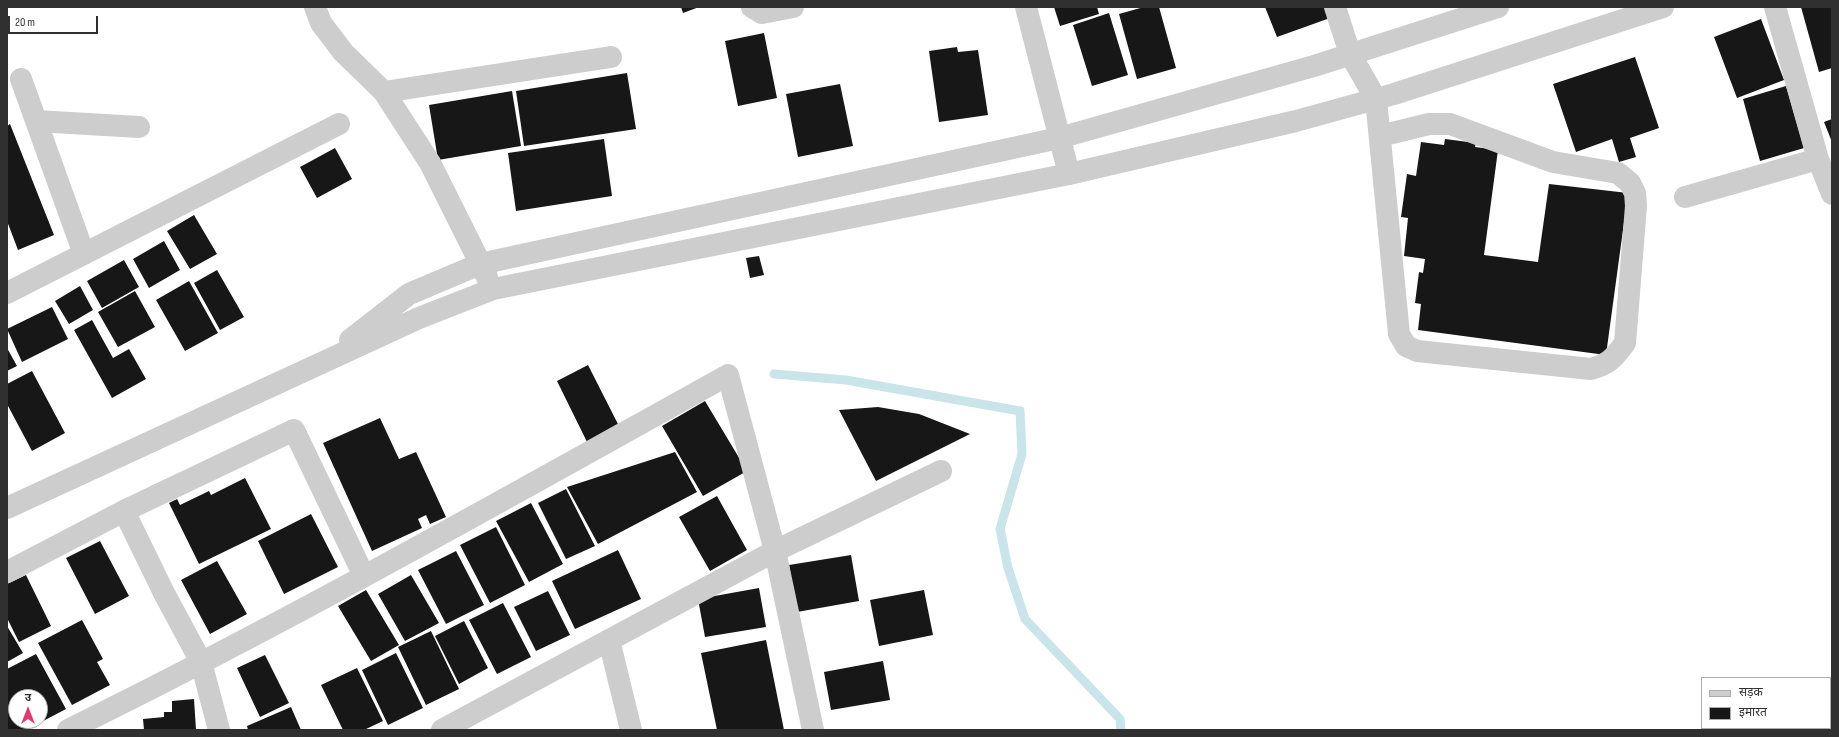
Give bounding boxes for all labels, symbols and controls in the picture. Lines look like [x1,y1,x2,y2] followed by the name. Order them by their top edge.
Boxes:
[10,8,100,34] scale bar
[15,15,35,30] text: 20 m
[1701,677,1831,729] legend
[1739,685,1763,700] text: सड़क
[8,689,48,729] north arrow
[25,691,31,704] text: उ
[1739,705,1767,720] text: इमारत

